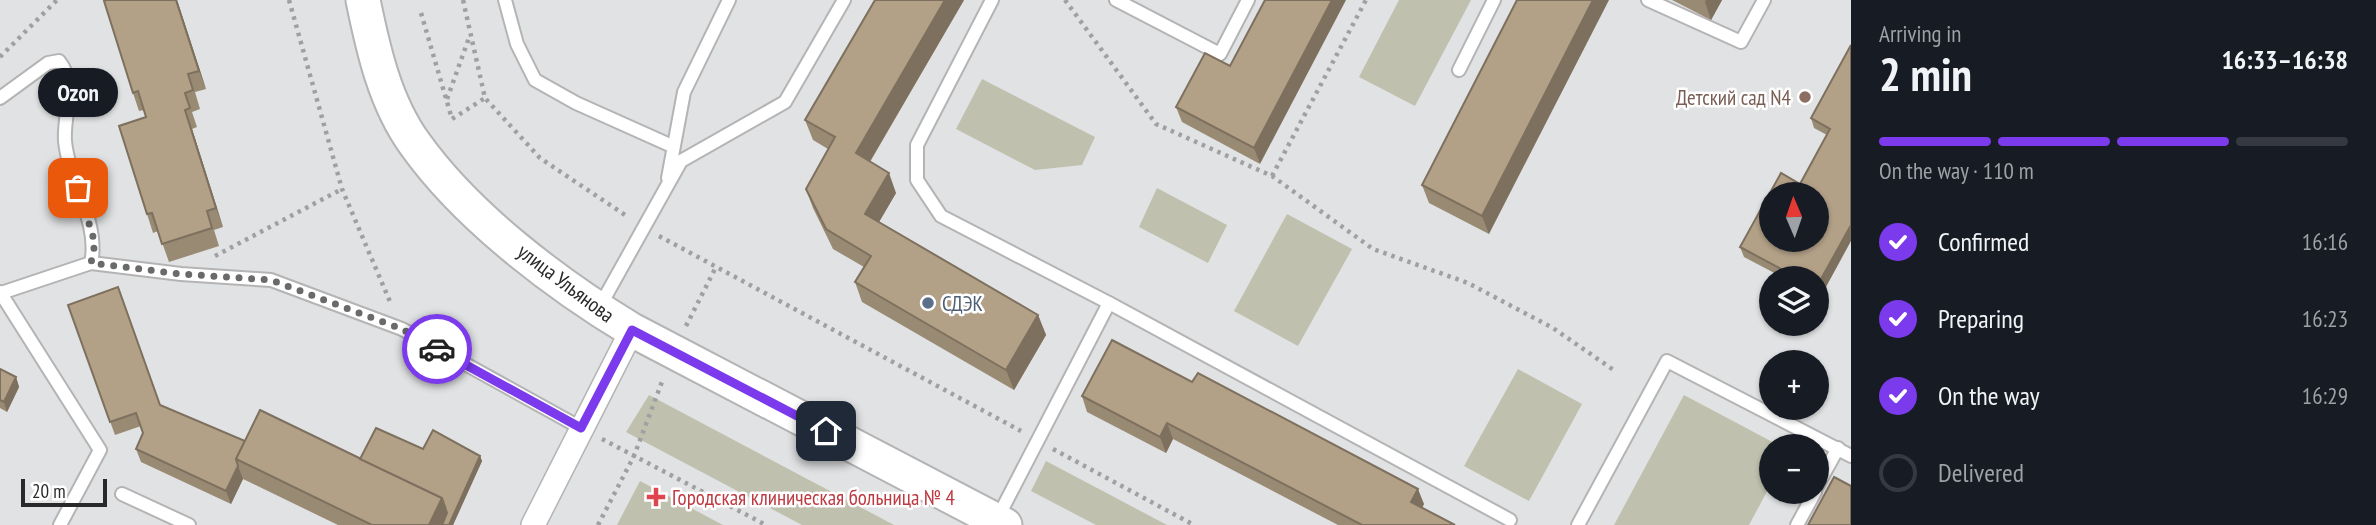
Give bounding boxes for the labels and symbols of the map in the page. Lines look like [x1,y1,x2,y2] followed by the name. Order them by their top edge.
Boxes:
[38,69,118,118] callout: Ozon
[1676,84,1792,111] place label: Детский сад N4
[1797,89,1813,105] marker: Детский сад N4
[48,158,108,218] pin
[1759,182,1829,252] north arrow
[512,238,620,328] street label: улица Ульянова
[942,290,983,317] place label: СДЭК
[920,295,936,311] marker: СДЭК
[402,314,472,384] courier
[796,401,856,461] pin
[21,476,107,508] scale bar
[672,484,956,511] place label: Городская клиническая больница № 4
[646,487,666,507] marker: Городская клиническая больница № 4

